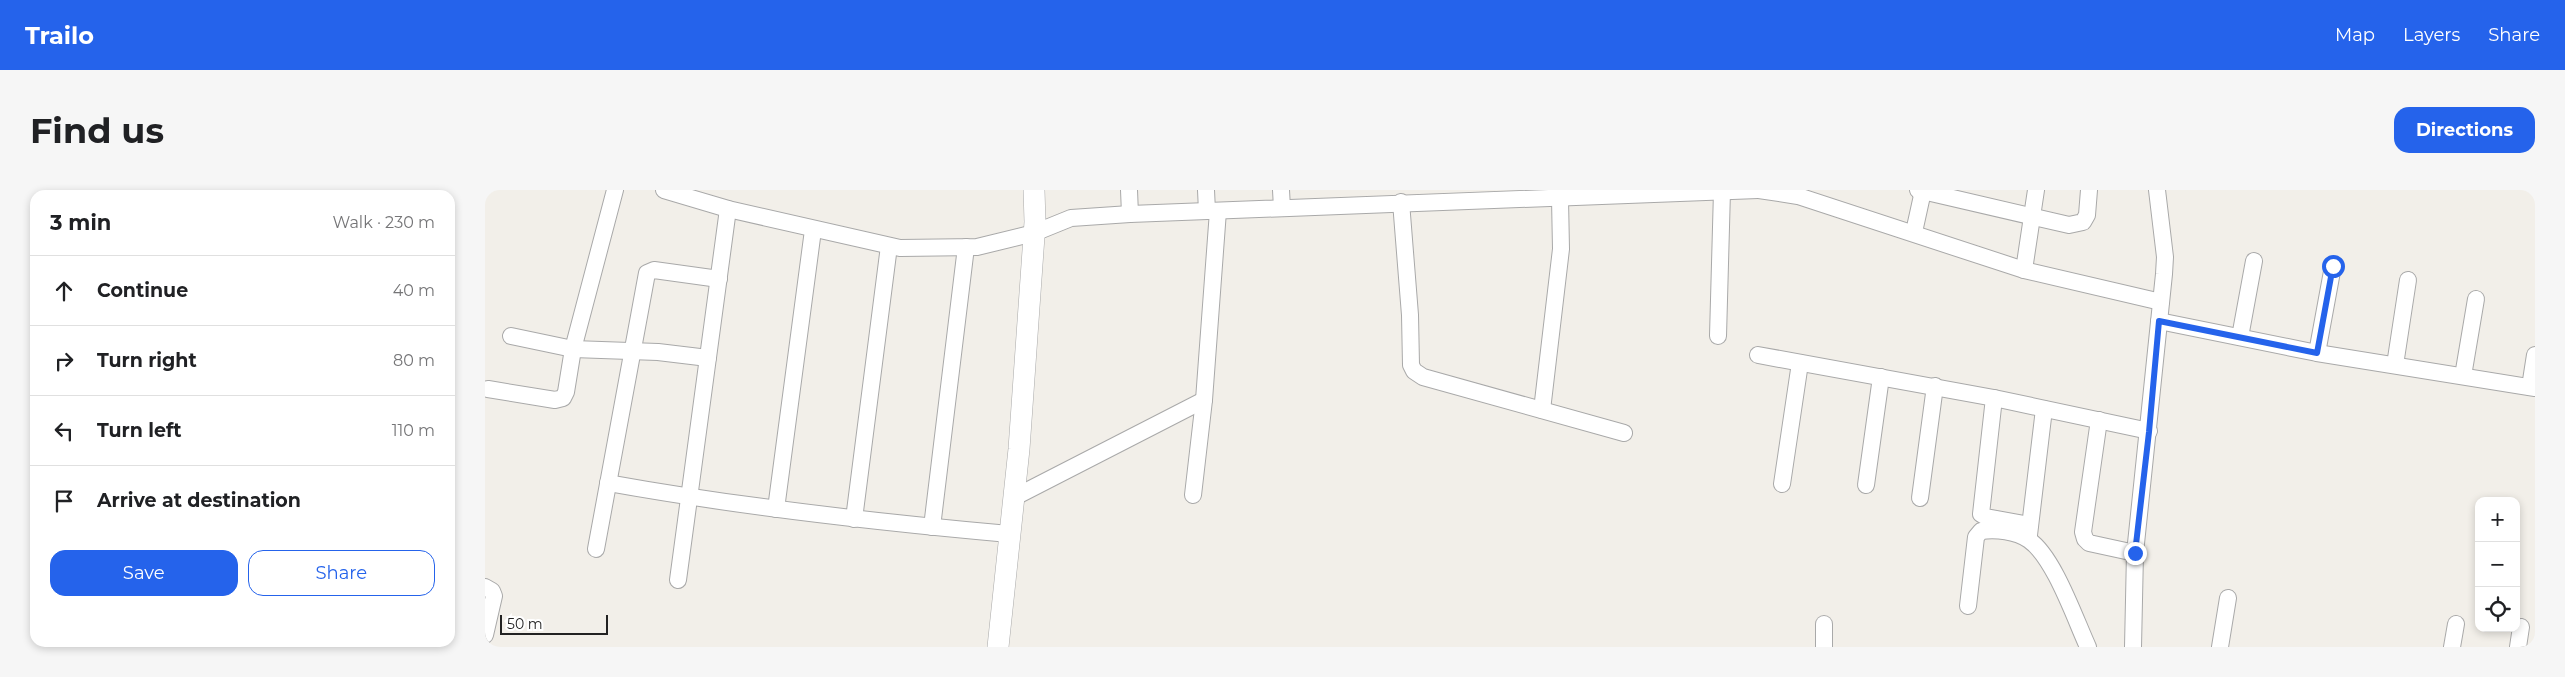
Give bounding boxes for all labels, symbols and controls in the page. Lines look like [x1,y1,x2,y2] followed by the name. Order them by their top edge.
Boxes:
[25,21,94,50] text: Trailo
[2335,24,2375,46] text: Map
[2403,24,2460,46] text: Layers
[2488,24,2540,46] text: Share
[2394,107,2535,153] button: Directions
[30,109,164,152] text: Find us
[50,210,111,235] text: 3 min
[333,213,435,232] text: Walk · 230 m
[2322,255,2345,278] route start
[50,277,78,305] icon: ahead
[97,279,188,302] text: Continue
[393,281,435,300] text: 40 m
[50,347,78,375] icon: right
[97,349,197,372] text: Turn right
[393,351,435,370] text: 80 m
[50,417,78,445] icon: left
[97,419,182,442] text: Turn left
[392,421,435,440] text: 110 m
[50,487,78,515] icon: arrive
[97,489,301,512] text: Arrive at destination
[2475,497,2520,632] map controls
[2475,497,2520,542] button: +
[2124,542,2147,565] route end
[2475,542,2520,587] button: −
[50,550,238,596] button: Save
[248,550,435,596] button: Share
[2475,587,2520,632] button: locate
[500,612,607,635] scale bar
[507,615,543,633] text: 50 m

